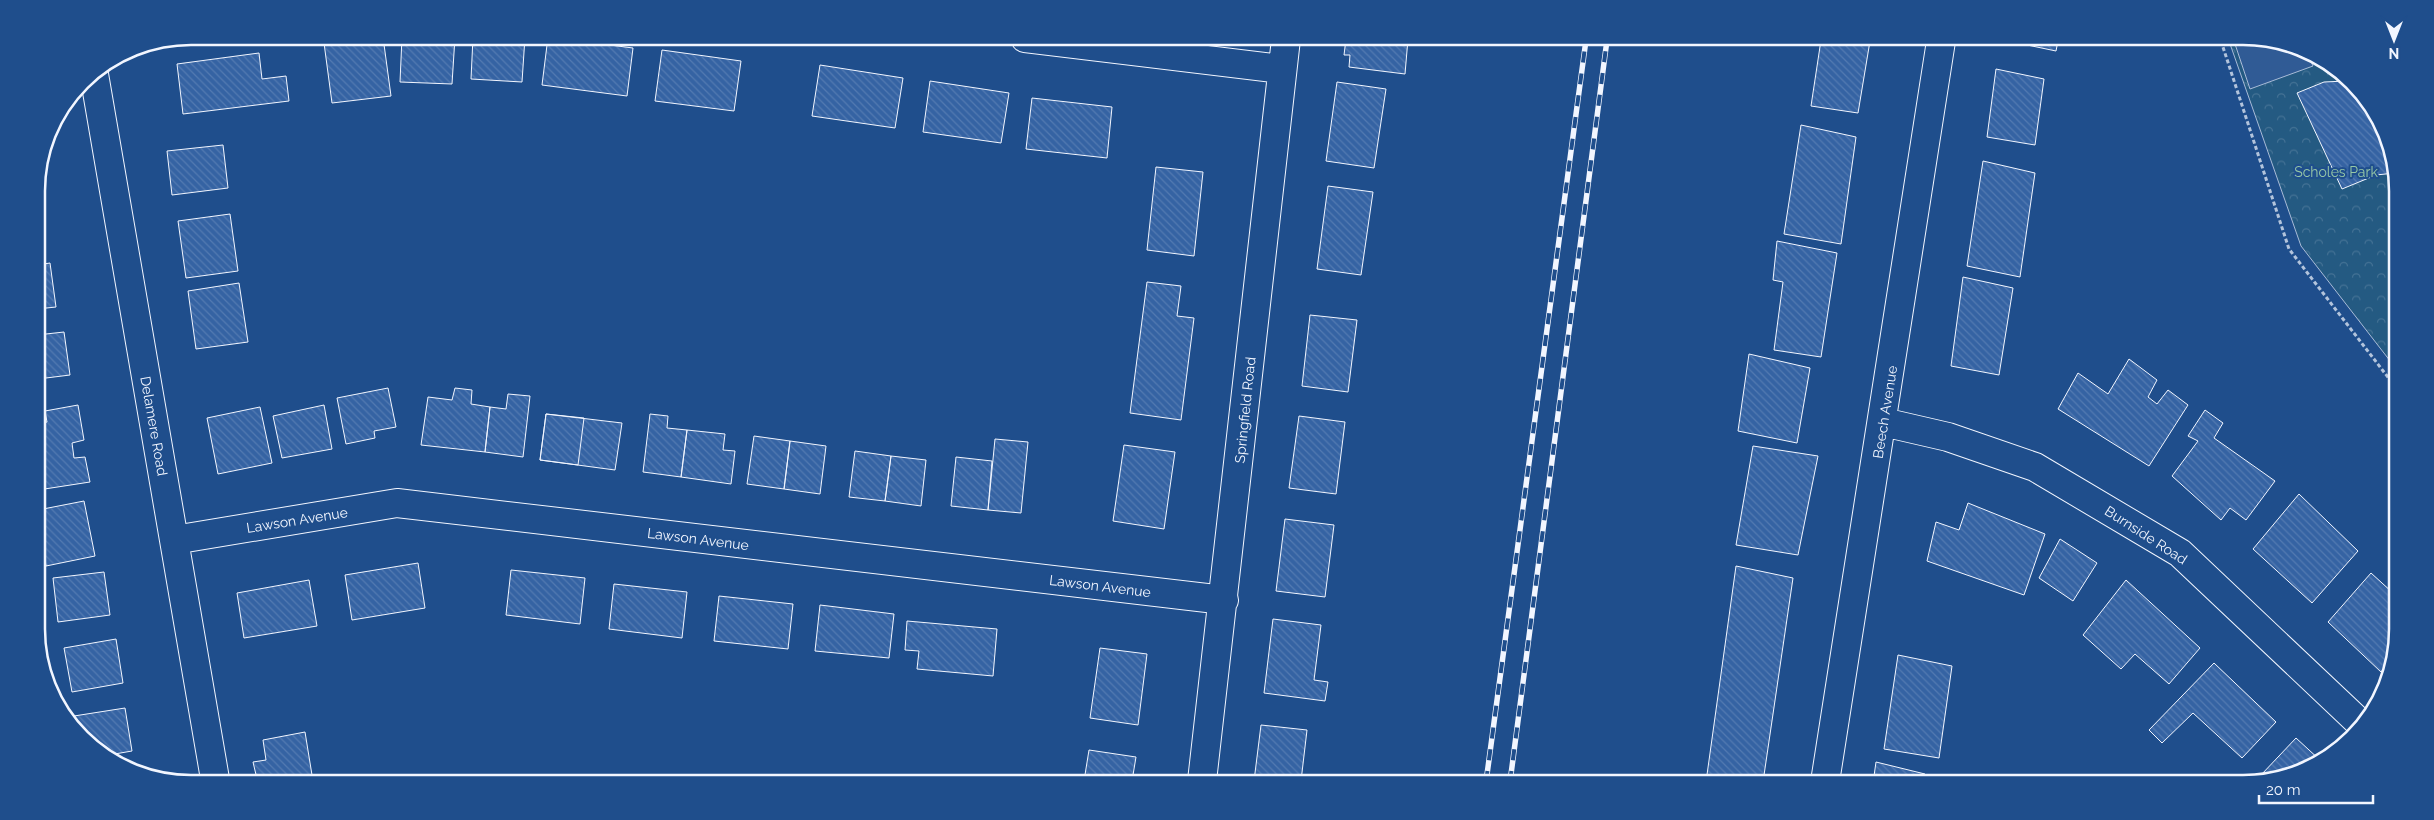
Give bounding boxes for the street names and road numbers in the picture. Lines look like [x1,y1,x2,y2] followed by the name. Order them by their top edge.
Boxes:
[1231,356,1259,464] street label: Springfield Road
[1870,364,1900,460] street label: Beech Avenue
[137,375,171,477] street label: Delamere Road
[2102,503,2190,567] street label: Burnside Road
[245,504,349,536] street label: Lawson Avenue
[646,525,750,553] street label: Lawson Avenue
[1048,572,1152,600] street label: Lawson Avenue

